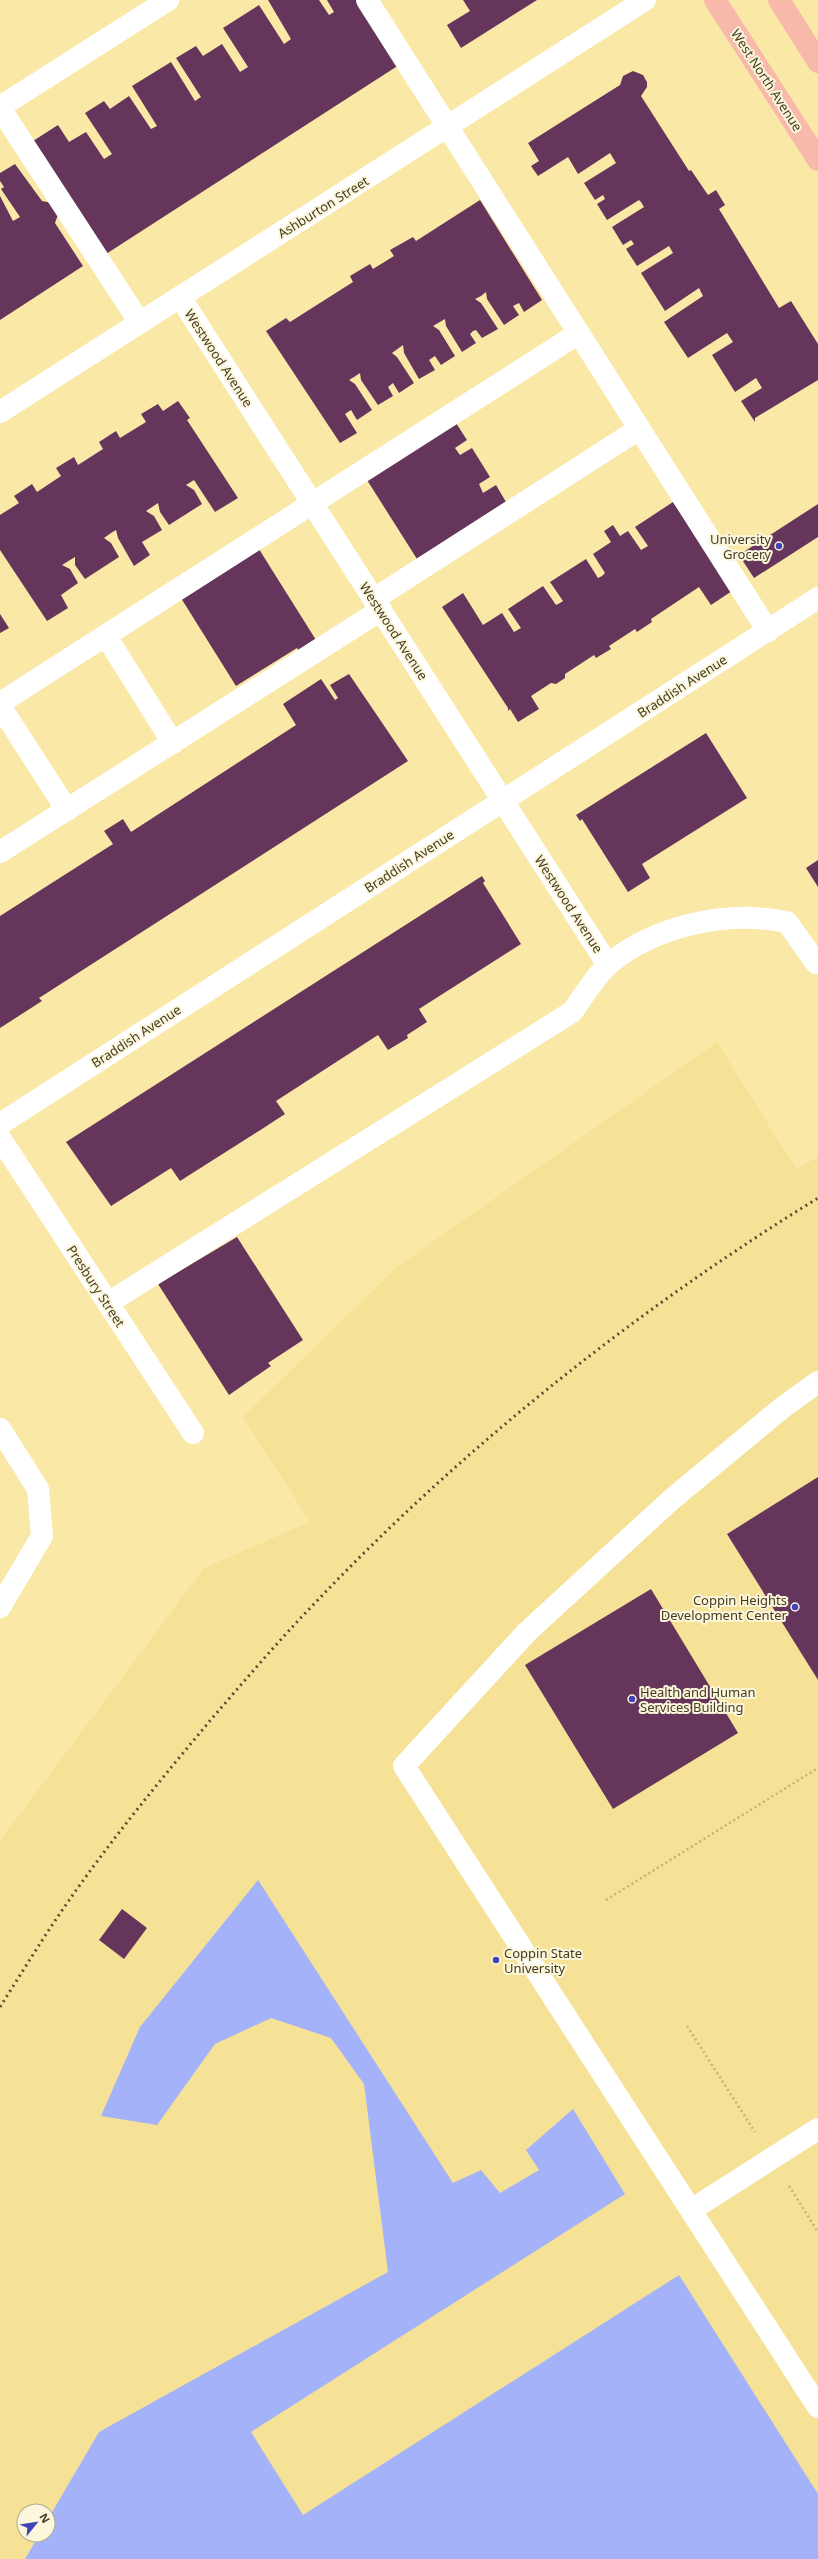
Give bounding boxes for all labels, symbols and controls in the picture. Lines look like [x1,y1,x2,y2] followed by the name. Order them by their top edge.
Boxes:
[727,25,807,135] street label: West North Avenue
[274,172,372,242] street label: Ashburton Street
[181,306,257,410] street label: Westwood Avenue
[710,530,771,563] place label: University Grocery
[774,541,784,551] marker: University Grocery
[356,579,432,683] street label: Westwood Avenue
[634,650,730,722] street label: Braddish Avenue
[361,825,457,897] street label: Braddish Avenue
[531,852,607,956] street label: Westwood Avenue
[88,1000,184,1072] street label: Braddish Avenue
[63,1242,129,1331] street label: Presbury Street
[661,1591,788,1624] place label: Coppin Heights Development Center
[790,1602,800,1612] marker: Coppin Heights Development Center
[640,1683,756,1716] place label: Health and Human Services Building
[627,1694,637,1704] marker: Health and Human Services Building
[504,1944,582,1977] place label: Coppin State University
[491,1955,501,1965] marker: Coppin State University
[16,2503,56,2543] north arrow
[36,2510,54,2525] text: N

